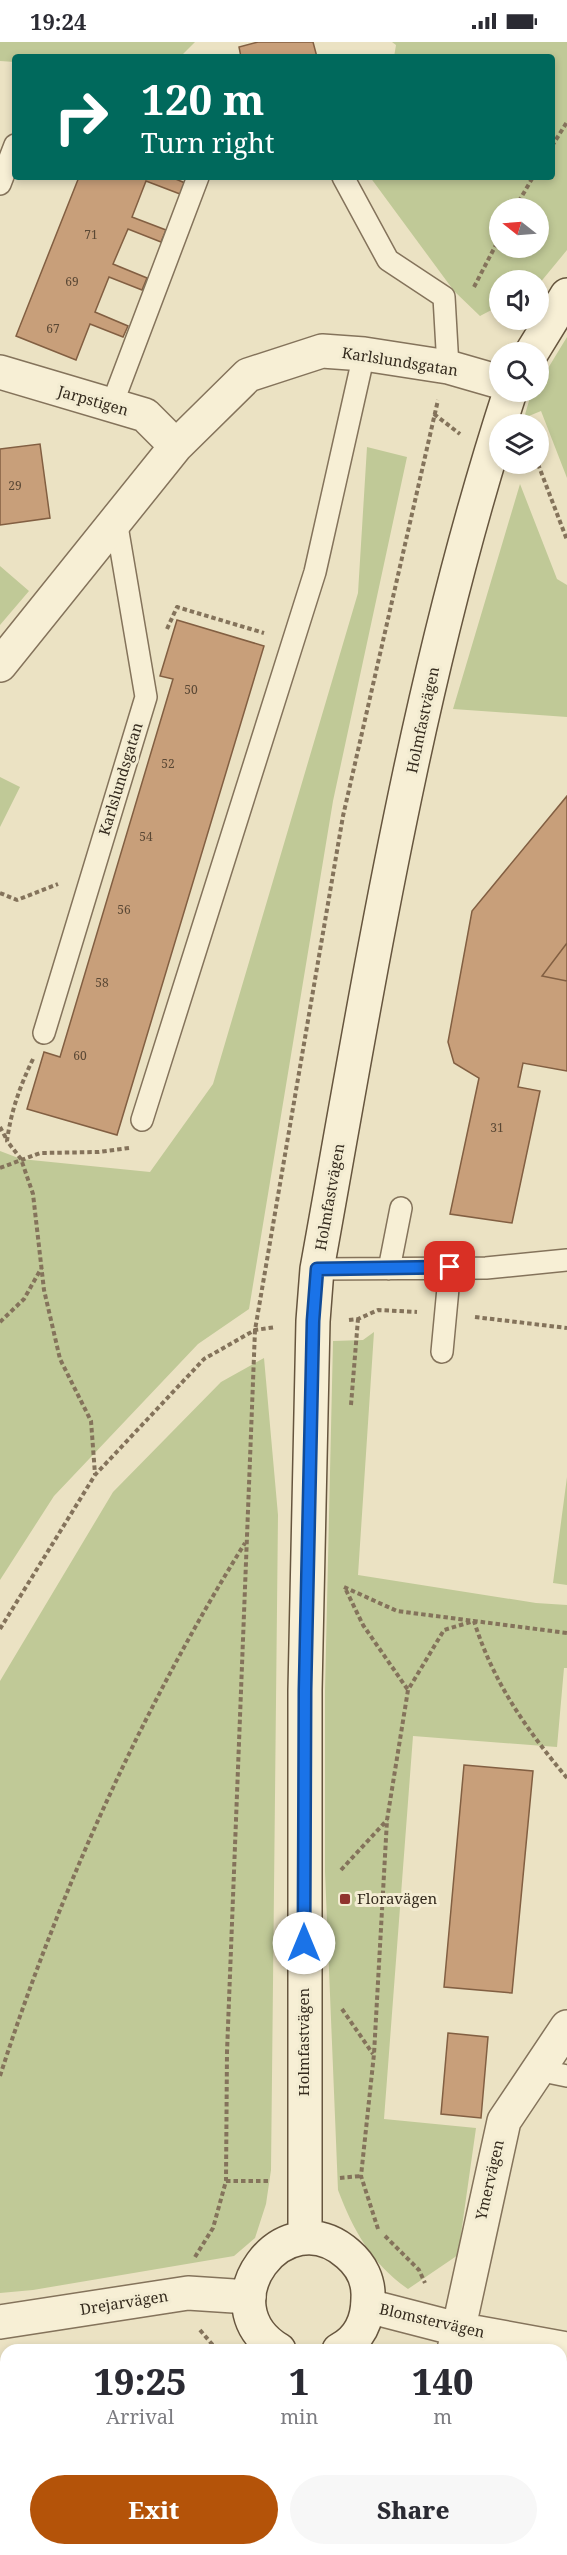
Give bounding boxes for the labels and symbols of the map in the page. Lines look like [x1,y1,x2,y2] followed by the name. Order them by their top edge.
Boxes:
[489,198,549,258] north arrow
[84,226,98,243] house number: 71
[65,273,79,290] house number: 69
[46,320,60,337] house number: 67
[341,342,460,380] street label: Karlslundsgatan
[55,380,131,420] street label: Jarpstigen
[8,477,22,494] house number: 29
[401,664,443,775] street label: Holmfastvägen
[184,681,198,698] house number: 50
[93,719,147,838] street label: Karlslundsgatan
[161,755,175,772] house number: 52
[139,828,153,845] house number: 54
[117,901,131,918] house number: 56
[95,974,109,991] house number: 58
[73,1047,87,1064] house number: 60
[490,1119,504,1136] house number: 31
[310,1141,348,1252] street label: Holmfastvägen
[424,1241,475,1292] pin
[357,1888,438,1908] place label: Floravägen
[338,1892,352,1906] marker: Floravägen
[272,1911,336,1975] position arrow
[293,1988,313,2096] street label: Holmfastvägen
[470,2137,508,2223] street label: Ymervägen
[78,2285,170,2319] street label: Drejarvägen
[378,2298,487,2342] street label: Blomstervägen

